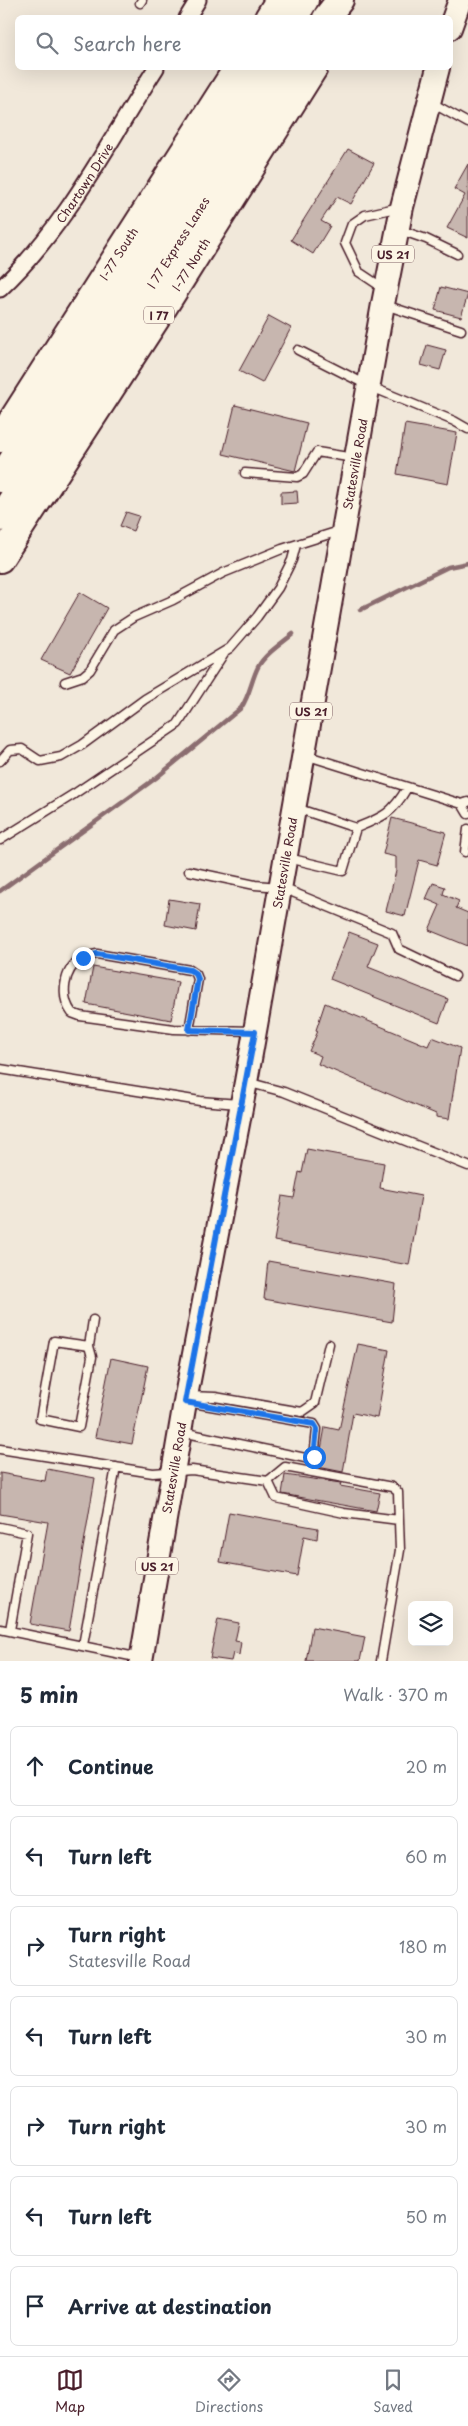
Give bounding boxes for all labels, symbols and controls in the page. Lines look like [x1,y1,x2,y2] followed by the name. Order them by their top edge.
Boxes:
[15,15,453,70] search box
[33,29,61,57] icon: search
[73,29,182,57] text: Search here
[51,139,117,227] street label: Chartown Drive
[142,193,214,292] street label: I 77 Express Lanes
[95,224,142,284] street label: I-77 South
[167,234,214,294] street label: I-77 North
[372,245,414,262] road number: US 21
[144,306,174,324] road number: I 77
[338,417,372,511] street label: Statesville Road
[290,702,332,719] road number: US 21
[268,816,301,910] street label: Statesville Road
[72,947,95,970] route end
[157,1421,190,1515] street label: Statesville Road
[303,1446,326,1469] route start
[136,1558,178,1574] road number: US 21
[408,1601,453,1646] map controls
[408,1601,453,1646] button: layers
[20,1678,78,1710] text: 5 min
[343,1682,448,1706] text: Walk · 370 m
[21,1752,49,1780] icon: ahead
[68,1752,154,1780] text: Continue
[406,1754,447,1778] text: 20 m
[21,1842,49,1870] icon: left
[68,1842,152,1870] text: Turn left
[405,1844,447,1868] text: 60 m
[68,1920,166,1948] text: Turn right
[21,1932,49,1960] icon: right
[399,1934,447,1958] text: 180 m
[68,1948,191,1972] text: Statesville Road
[21,2022,49,2050] icon: left
[68,2022,152,2050] text: Turn left
[405,2024,447,2048] text: 30 m
[21,2112,49,2140] icon: right
[68,2112,166,2140] text: Turn right
[405,2114,447,2138] text: 30 m
[21,2202,49,2230] icon: left
[68,2202,152,2230] text: Turn left
[406,2204,447,2228] text: 50 m
[21,2292,49,2320] icon: arrive
[68,2292,272,2320] text: Arrive at destination
[55,2366,85,2417] tab: Map
[195,2366,263,2417] tab: Directions
[373,2366,413,2417] tab: Saved

